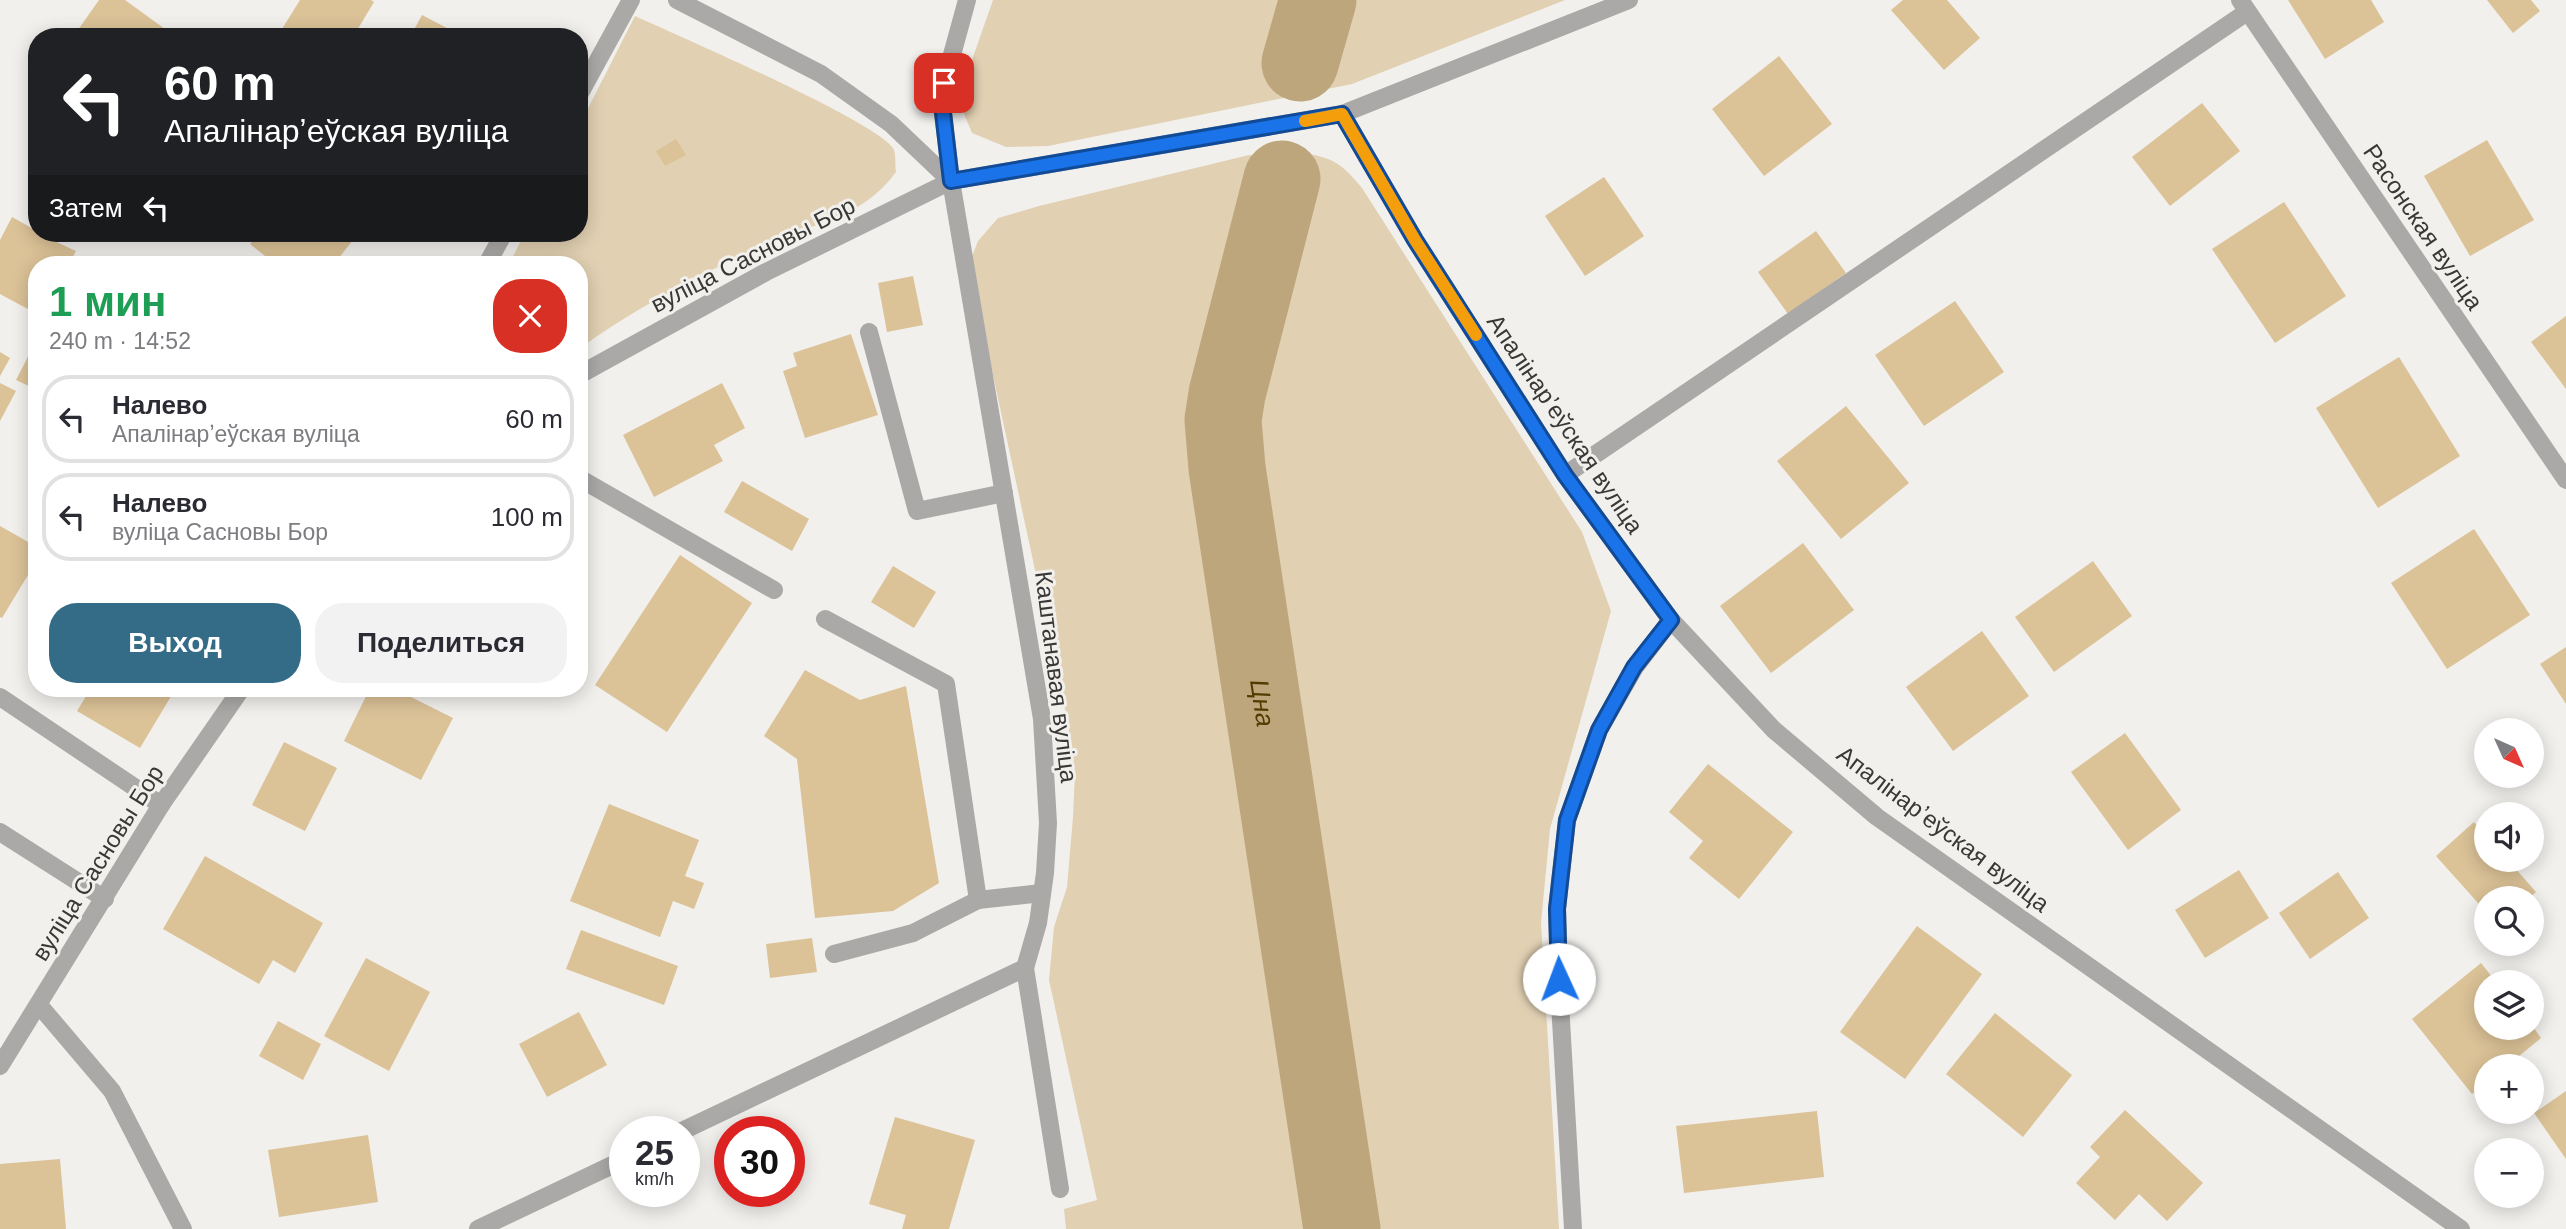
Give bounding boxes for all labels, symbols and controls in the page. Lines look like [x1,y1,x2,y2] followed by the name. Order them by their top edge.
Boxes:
[914,53,974,113] pin
[49,56,140,147] icon: left
[164,56,276,110] text: 60 m
[925,64,963,102] icon: arrive
[164,113,509,149] text: Апалінарʼеўская вуліца
[2358,139,2489,315] street label: Расонская вуліца
[137,189,175,227] icon: left
[646,191,859,318] street label: вуліца Сасновы Бор
[49,193,123,223] text: Затем
[49,278,166,325] text: 1 мин
[493,279,567,353] button: close
[1482,309,1649,539] street label: Апалінарʼеўская вуліца
[49,328,191,354] text: 240 m · 14:52
[112,390,207,420] text: Налево
[53,400,91,438] icon: left
[505,404,563,434] text: 60 m
[112,421,360,447] text: Апалінарʼеўская вуліца
[112,488,207,518] text: Налево
[53,498,91,536] icon: left
[491,502,563,532] text: 100 m
[112,519,328,545] text: вуліца Сасновы Бор
[1030,570,1083,785] street label: Каштанавая вуліца
[49,603,301,683] button: Выход
[315,603,567,683] button: Поделиться
[1244,677,1281,729] water label: Цна
[2474,718,2544,788] north arrow
[2474,718,2544,1208] map controls
[1832,740,2055,918] street label: Апалінарʼеўская вуліца
[26,760,169,965] street label: вуліца Сасновы Бор
[2474,802,2544,872] button: sound
[2474,886,2544,956] button: search
[1522,942,1596,1016] position arrow
[2474,970,2544,1040] button: layers
[2474,1054,2544,1124] button: +
[714,1116,805,1207] speed limit sign: 30
[635,1133,674,1172] text: 25
[2474,1138,2544,1208] button: −
[635,1169,674,1189] text: km/h

